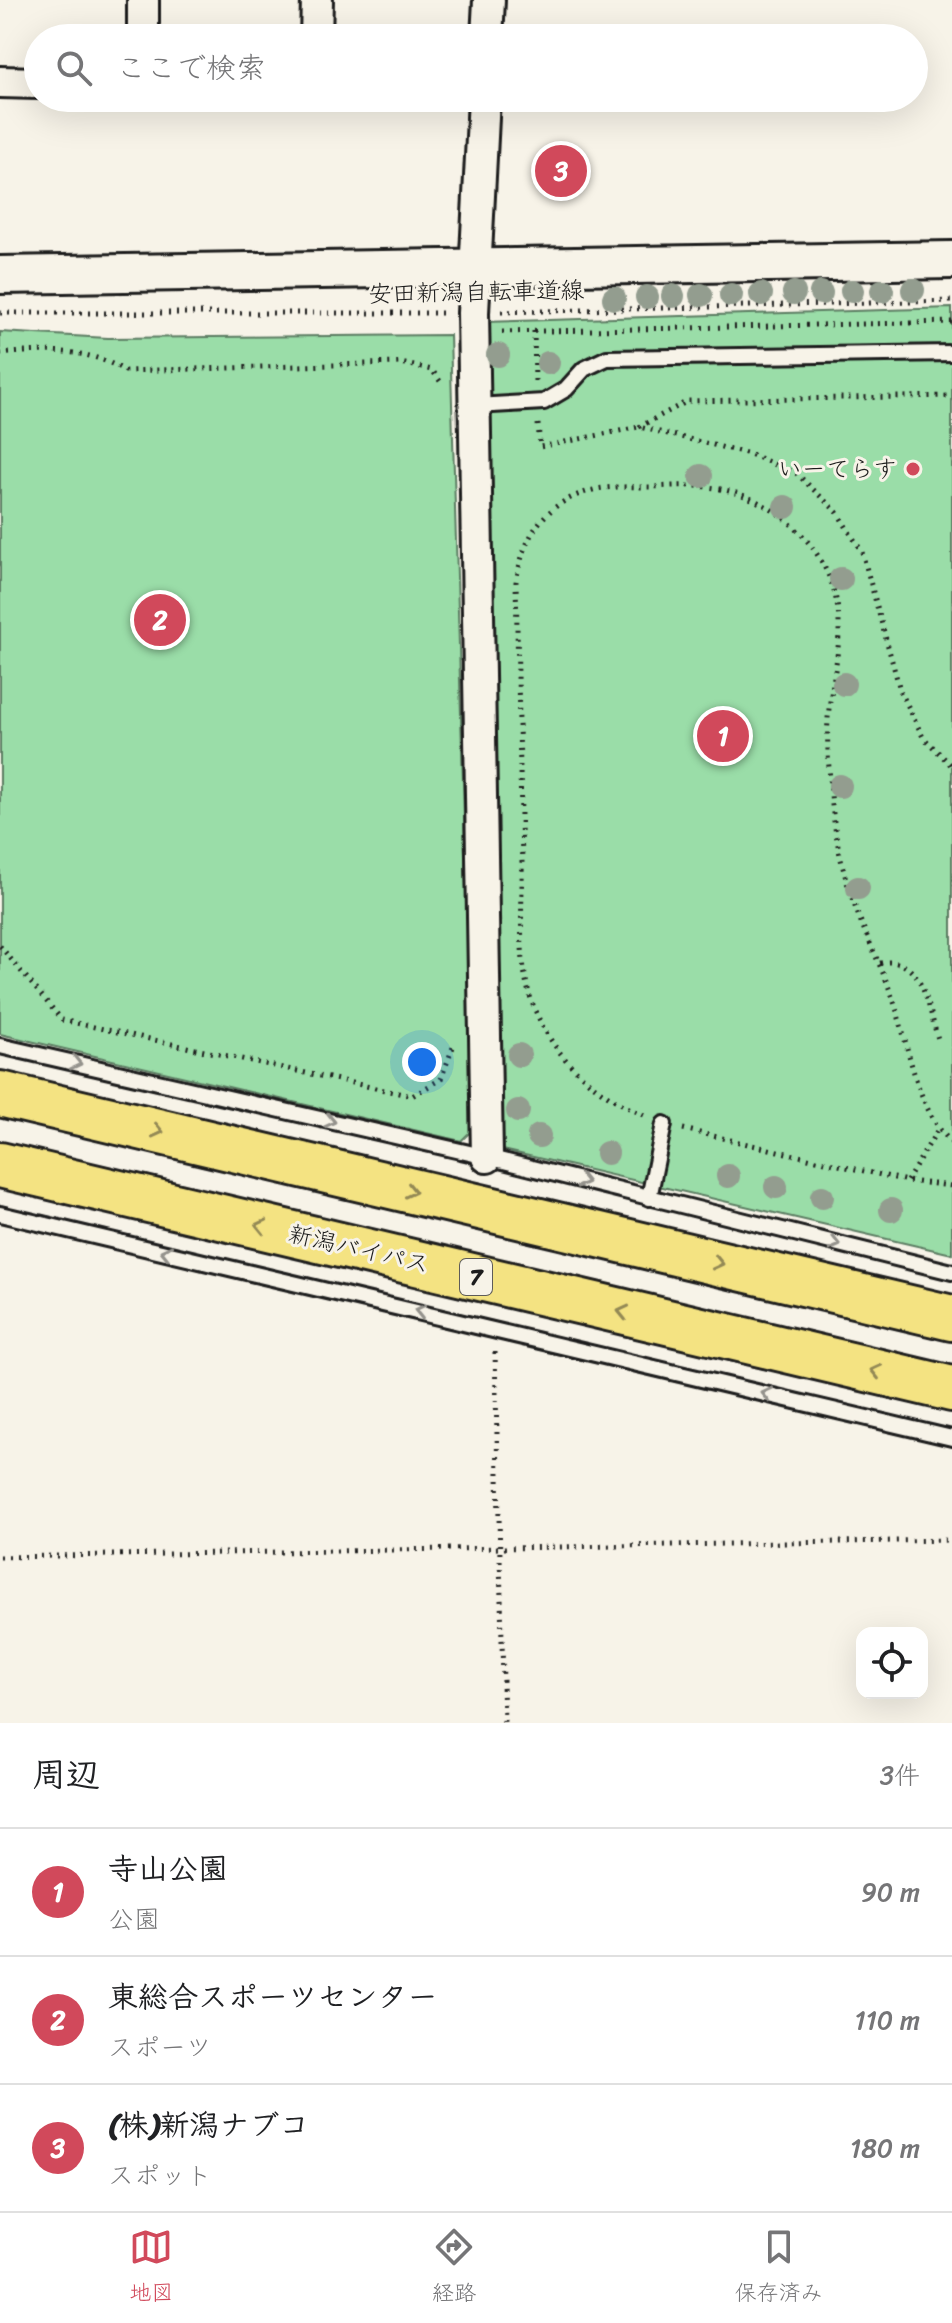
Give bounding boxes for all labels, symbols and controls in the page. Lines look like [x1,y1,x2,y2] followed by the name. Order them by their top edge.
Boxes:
[24,24,928,112] search box
[116,41,266,95] text: ここで検索
[52,46,96,90] icon: search
[535,141,587,201] pin: 3
[368,269,584,315] street label: 安田新潟自転車道線
[777,448,897,490] place label: いーてらす
[904,460,922,478] marker: いーてらす
[134,590,186,650] pin: 2
[697,706,749,766] pin: 1
[402,1042,442,1082] your location
[69,1054,82,1071] one-way arrow
[322,1112,336,1129] one-way arrow
[150,1122,164,1139] one-way arrow
[575,1171,589,1188] one-way arrow
[403,1181,417,1198] one-way arrow
[284,1212,434,1286] street label: 新潟バイパス
[255,1219,268,1236] one-way arrow
[827,1234,841,1251] one-way arrow
[160,1244,174,1261] one-way arrow
[711,1254,725,1271] one-way arrow
[460,1259,492,1295] road number: 7
[413,1303,427,1320] one-way arrow
[617,1304,630,1321] one-way arrow
[870,1363,883,1380] one-way arrow
[761,1386,775,1403] one-way arrow
[856,1627,928,1699] map controls
[856,1627,928,1699] button: locate
[32,1745,100,1805] text: 周辺
[880,1752,920,1798] text: 3件
[108,1842,228,1896] text: 寺山公園
[52,1869,64,1915] text: 1
[861,1869,920,1915] text: 90 m
[108,1896,160,1942] text: 公園
[108,1970,437,2024] text: 東総合スポーツセンター
[50,1997,66,2043] text: 2
[855,1997,920,2043] text: 110 m
[108,2024,211,2070] text: スポーツ
[108,2098,309,2152] text: (株)新潟ナブコ
[51,2125,65,2171] text: 3
[850,2125,920,2171] text: 180 m
[108,2152,212,2198] text: スポット
[129,2225,173,2312] tab: 地図
[432,2225,476,2312] tab: 経路
[735,2225,823,2312] tab: 保存済み

